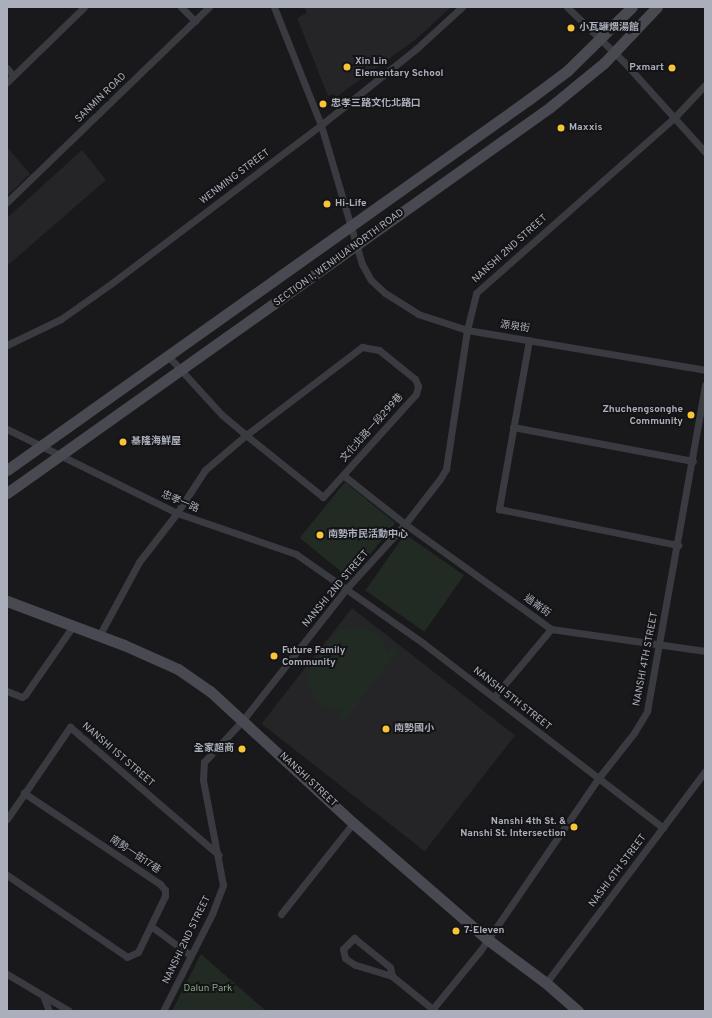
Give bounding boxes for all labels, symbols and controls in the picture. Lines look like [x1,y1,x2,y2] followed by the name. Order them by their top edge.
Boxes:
[579,22,639,34] place label: 小瓦罐煨湯館
[566,23,576,33] marker: 小瓦罐煨湯館
[355,55,444,78] place label: Xin Lin Elementary School
[342,62,352,72] marker: Xin Lin Elementary School
[629,62,664,74] place label: Pxmart
[667,63,677,73] marker: Pxmart
[73,71,129,125] street label: SANMIN ROAD
[331,98,421,110] place label: 忠孝三路文化北路口
[318,99,328,109] marker: 忠孝三路文化北路口
[569,122,602,134] place label: Maxxis
[556,123,566,133] marker: Maxxis
[198,147,272,207] street label: WENMING STREET
[335,198,367,210] place label: Hi-Life
[322,199,332,209] marker: Hi-Life
[271,207,407,309] street label: SECTION 1, WENHUA NORTH ROAD
[470,212,550,286] street label: NANSHI 2ND STREET
[499,319,531,335] street label: 源泉街
[338,391,406,465] street label: 文化北路一段299巷
[602,403,683,426] place label: Zhuchengsonghe Community
[686,410,696,420] marker: Zhuchengsonghe Community
[131,436,181,448] place label: 基隆海鮮屋
[118,437,128,447] marker: 基隆海鮮屋
[159,489,201,515] street label: 忠孝一路
[328,529,408,541] place label: 南勢市民活動中心
[315,530,325,540] marker: 南勢市民活動中心
[300,548,372,630] street label: NANSHI 2ND STREET
[521,592,553,620] street label: 過崙街
[631,611,661,707] street label: NANSHI 4TH STREET
[282,644,345,668] place label: Future Family Community
[269,651,279,661] marker: Future Family Community
[471,665,553,733] street label: NANSHI 5TH STREET
[79,720,157,790] street label: NANSHI 1ST STREET
[394,723,434,735] place label: 南勢國小
[381,724,391,734] marker: 南勢國小
[194,743,234,755] place label: 全家超商
[237,744,247,754] marker: 全家超商
[277,750,339,810] street label: NANSHI STREET
[460,815,566,838] place label: Nanshi 4th St. & Nanshi St. Intersection
[569,822,579,832] marker: Nanshi 4th St. & Nanshi St. Intersection
[587,832,649,910] street label: NASHI 6TH STREET
[107,834,163,876] street label: 南勢一街17巷
[160,894,214,986] street label: NANSHI 2ND STREET
[464,925,504,937] place label: 7-Eleven
[451,926,461,936] marker: 7-Eleven
[184,983,232,995] park label: Dalun Park

